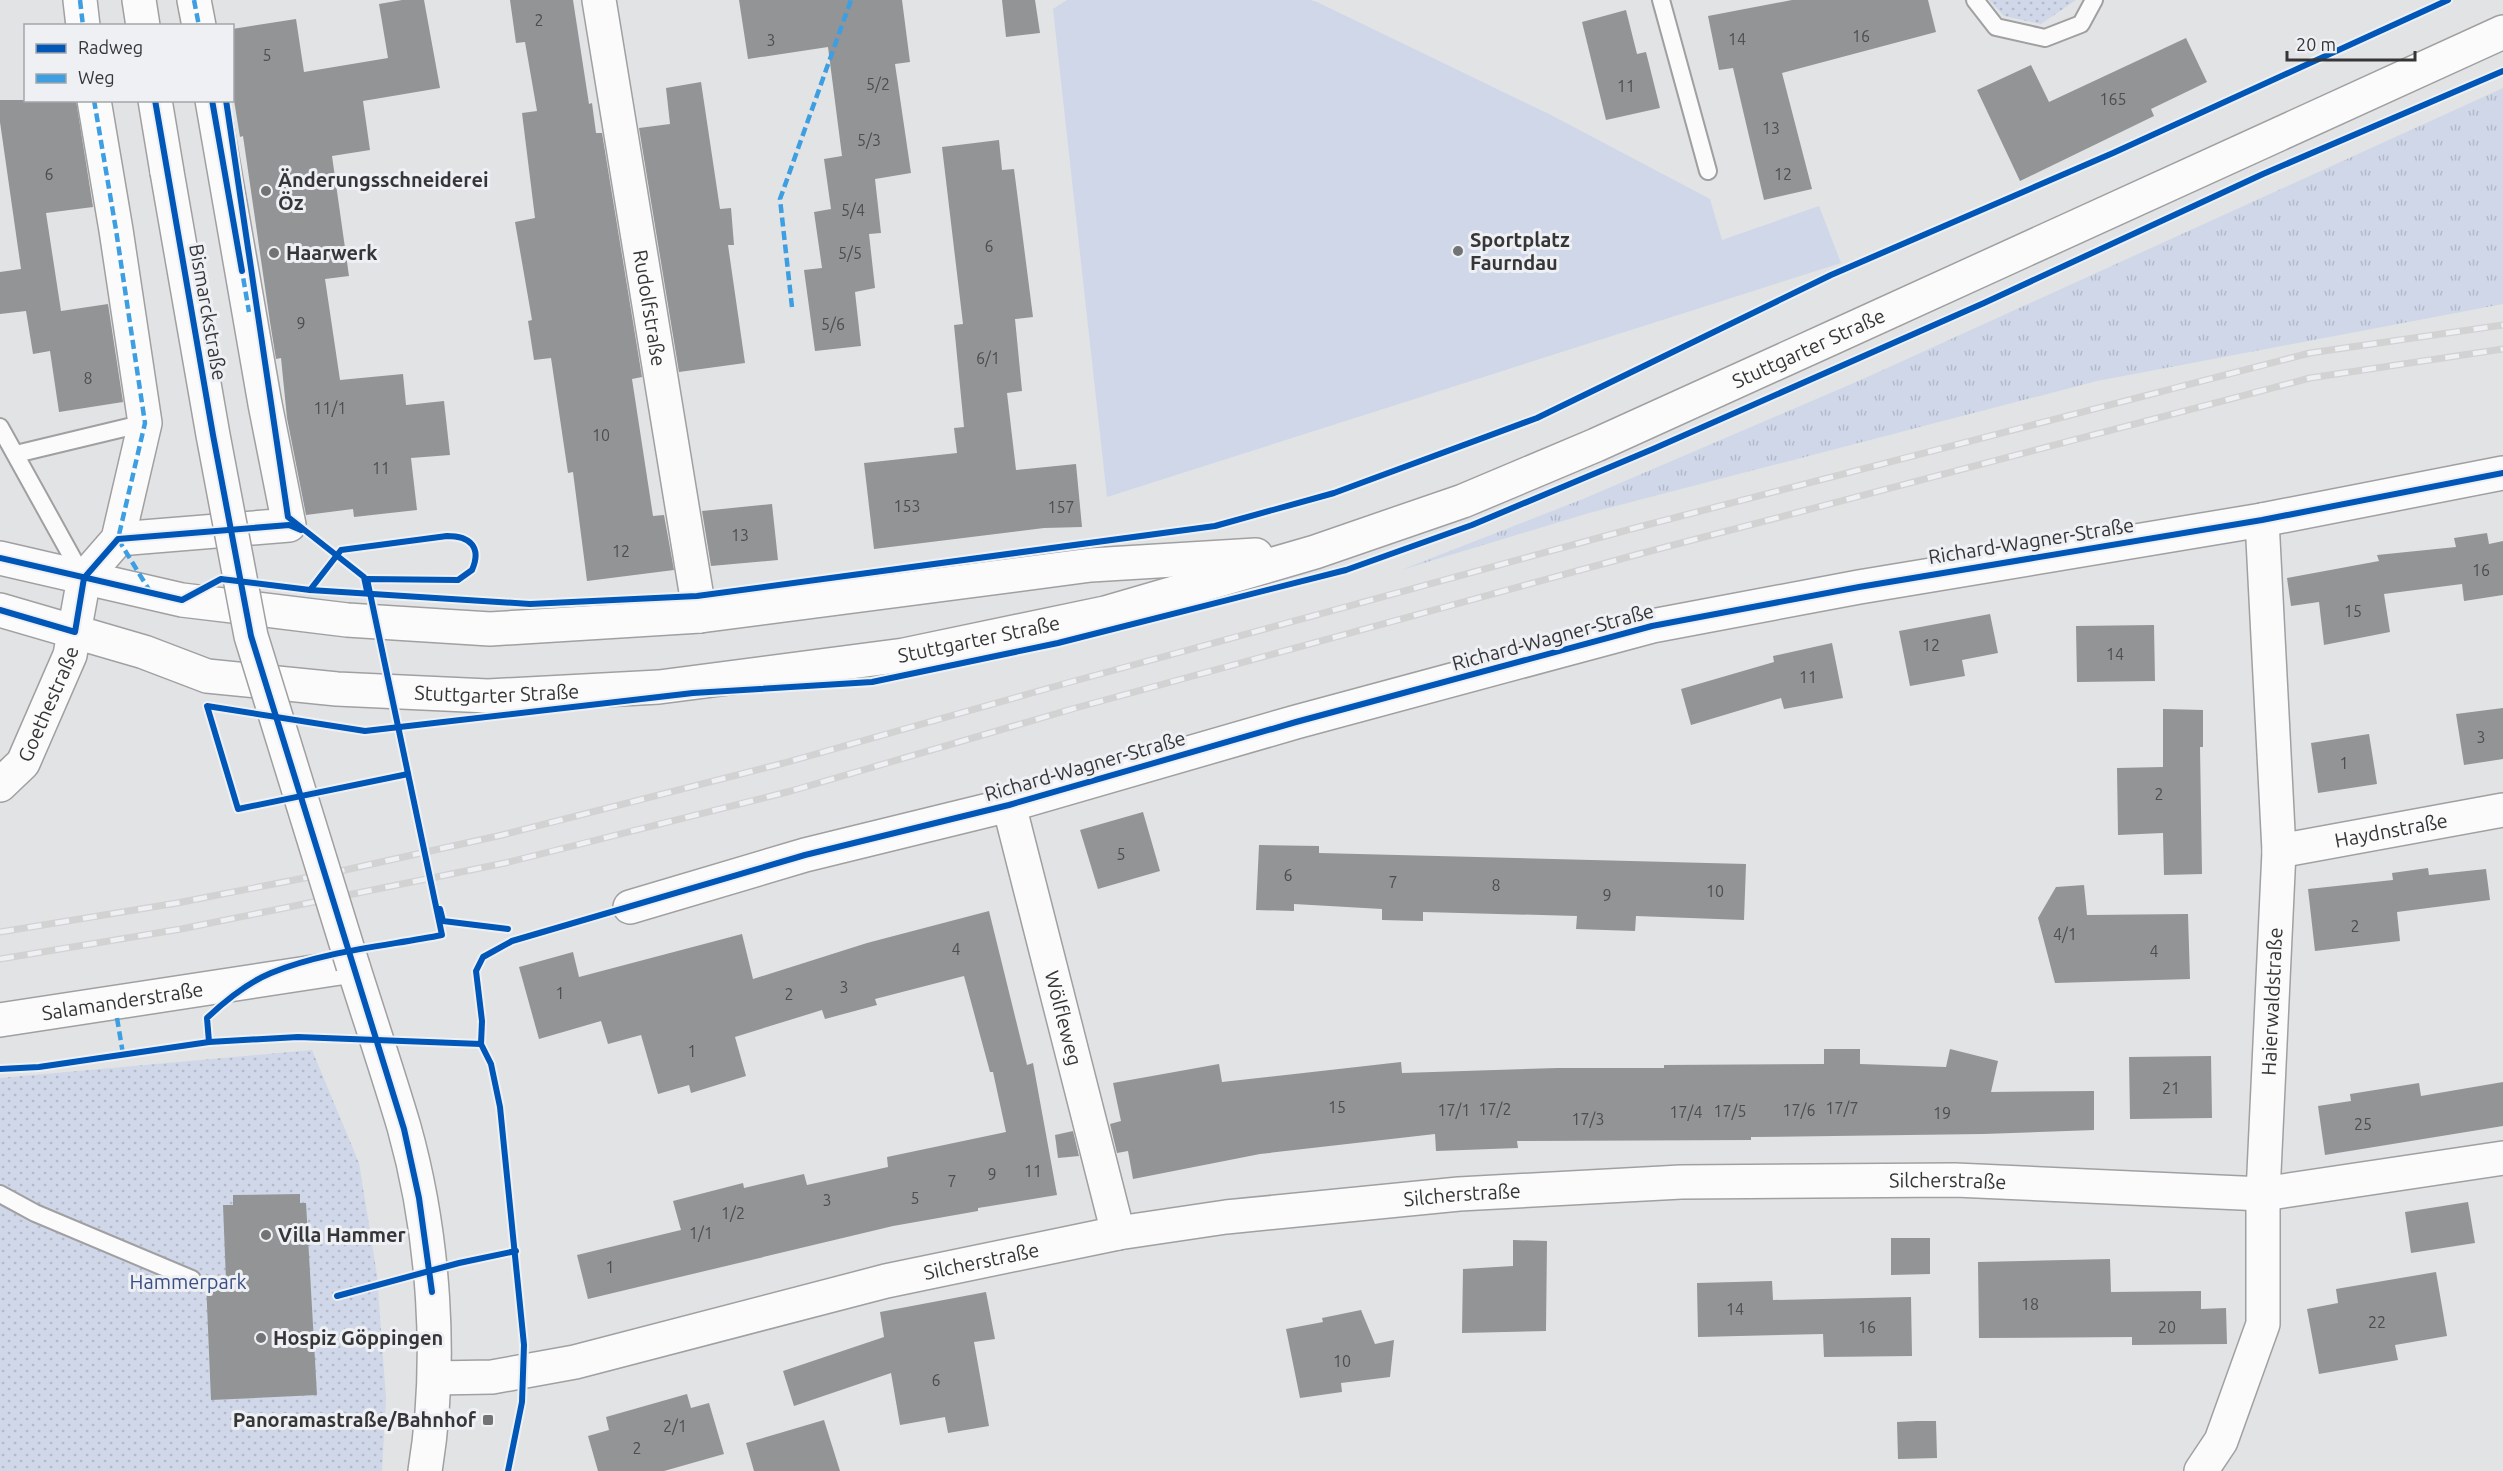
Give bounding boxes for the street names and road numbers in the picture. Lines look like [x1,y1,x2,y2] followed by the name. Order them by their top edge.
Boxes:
[185,242,232,382] street label: Bismarckstraße
[629,248,671,368] street label: Rudolfstraße
[1729,303,1888,393] street label: Stuttgarter Straße
[1926,513,2135,568] street label: Richard-Wagner-Straße
[1449,598,1656,675] street label: Richard-Wagner-Straße
[896,611,1062,667] street label: Stuttgarter Straße
[13,645,82,765] street label: Goethestraße
[414,679,580,707] street label: Stuttgarter Straße
[982,726,1188,805] street label: Richard-Wagner-Straße
[2333,808,2449,852] street label: Haydnstraße
[2257,927,2286,1076] street label: Haierwaldstraße
[1041,968,1087,1068] street label: Wölfleweg
[40,977,205,1024] street label: Salamanderstraße
[1889,1168,2007,1193] street label: Silcherstraße
[1402,1179,1521,1210] street label: Silcherstraße
[921,1238,1041,1284] street label: Silcherstraße

